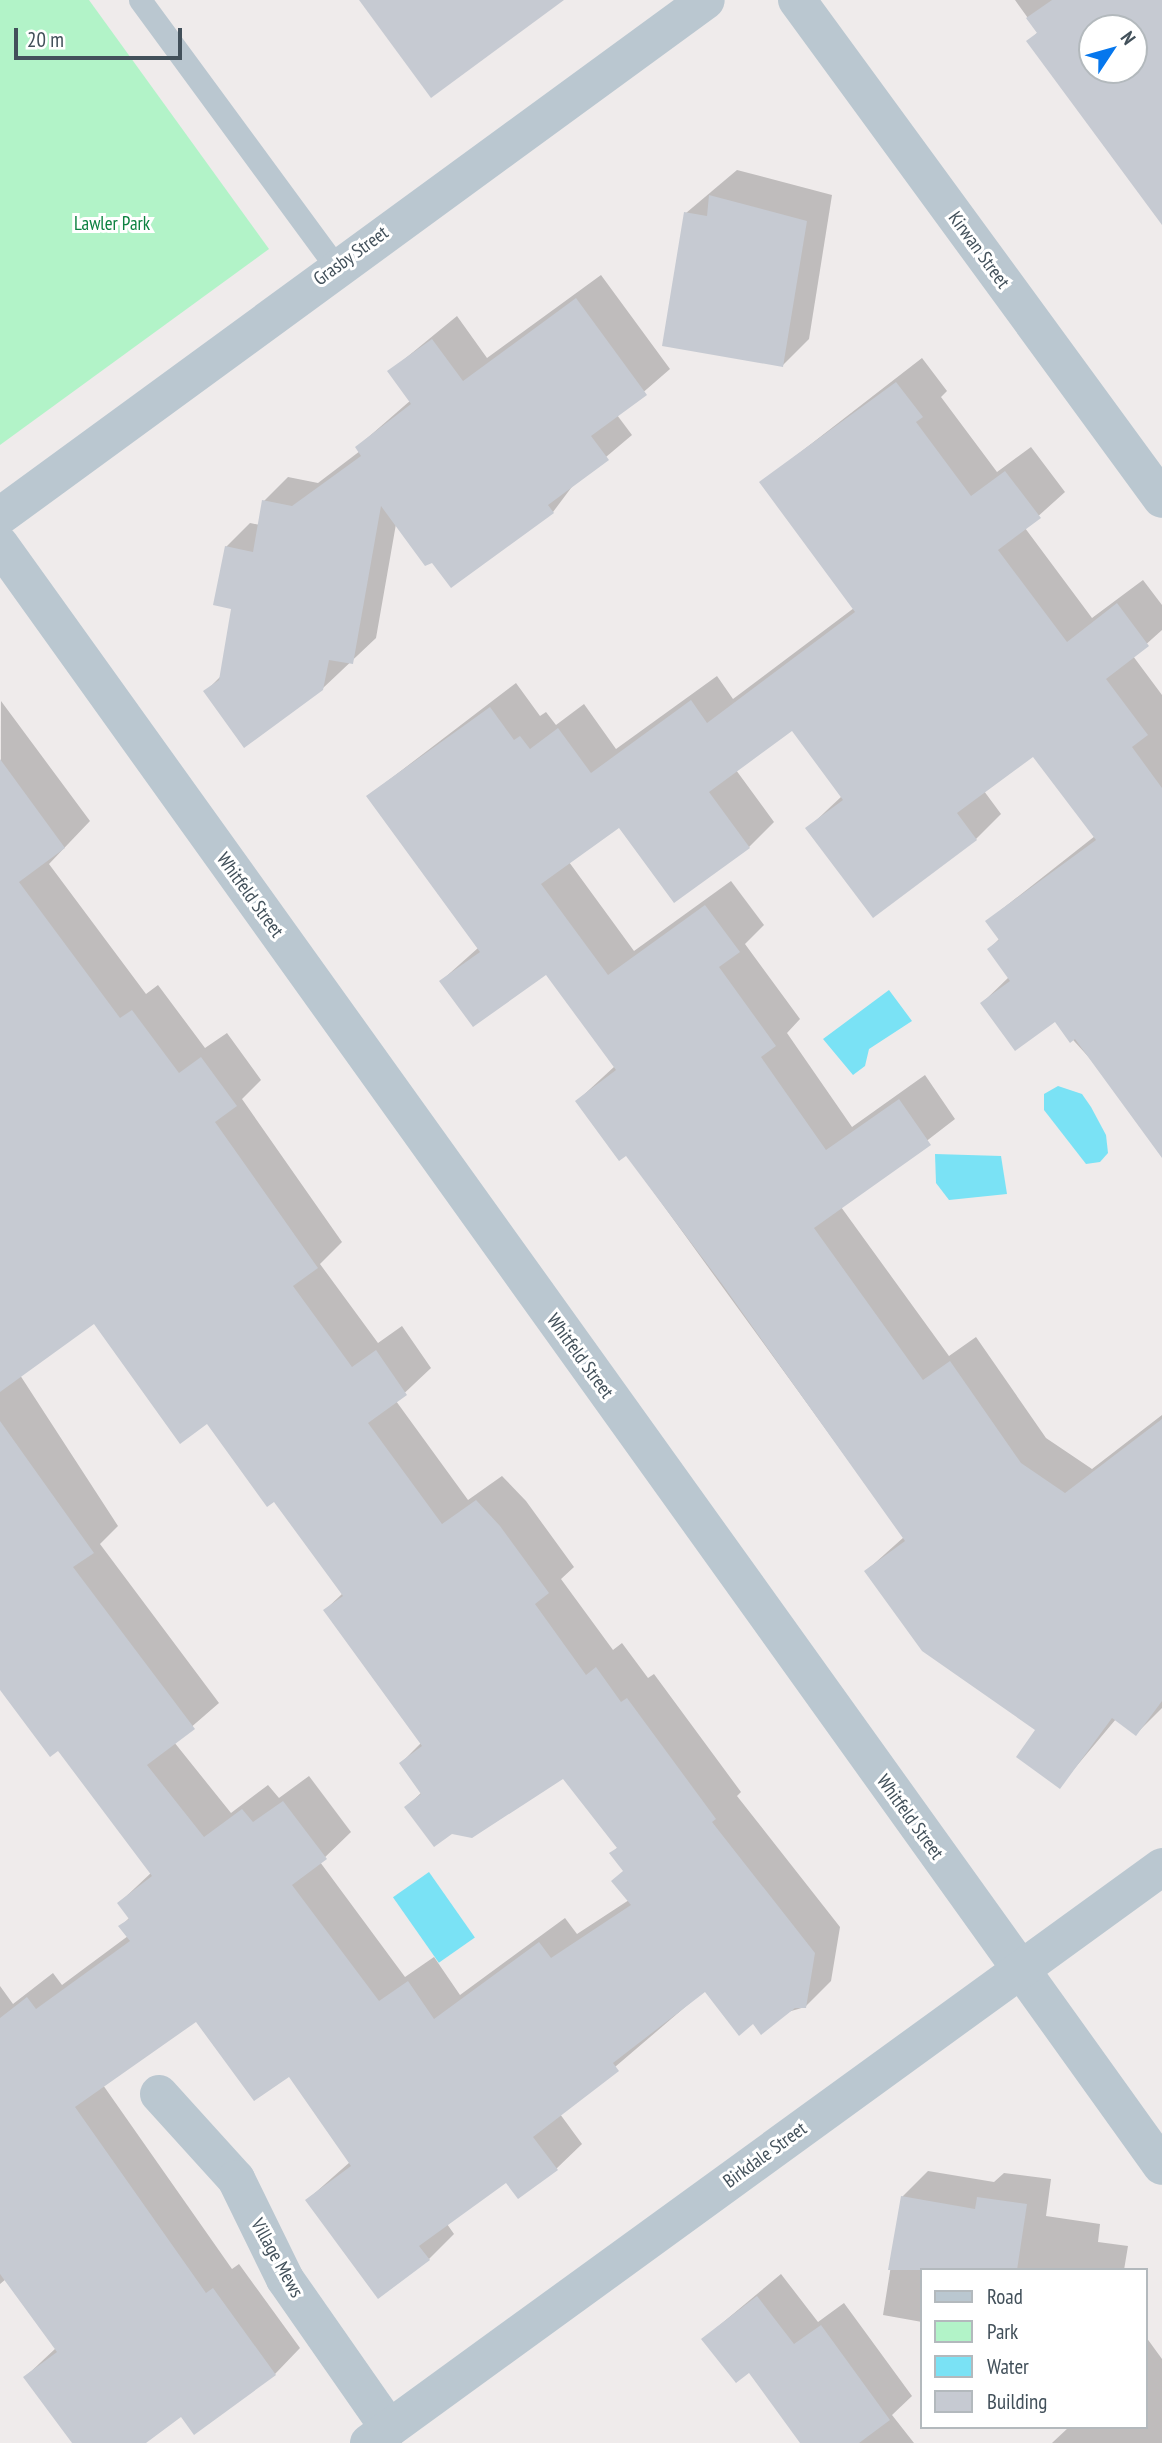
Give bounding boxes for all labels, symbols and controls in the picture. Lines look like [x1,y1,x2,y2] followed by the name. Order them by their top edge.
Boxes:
[18,14,186,58] scale bar
[1078,14,1148,84] north arrow
[27,26,64,53] text: 20 m
[1116,27,1141,49] text: N
[944,207,1014,293] street label: Kirwan Street
[74,213,150,235] park label: Lawler Park
[309,221,393,291] street label: Grasby Street
[212,848,288,942] street label: Whitfeld Street
[542,1309,618,1403] street label: Whitfeld Street
[872,1770,948,1864] street label: Whitfeld Street
[719,2117,811,2193] street label: Birkdale Street
[246,2214,308,2302] street label: Village Mews
[920,2268,1148,2429] legend
[987,2283,1023,2310] text: Road
[987,2318,1018,2345] text: Park
[987,2353,1029,2380] text: Water
[987,2388,1047,2415] text: Building

